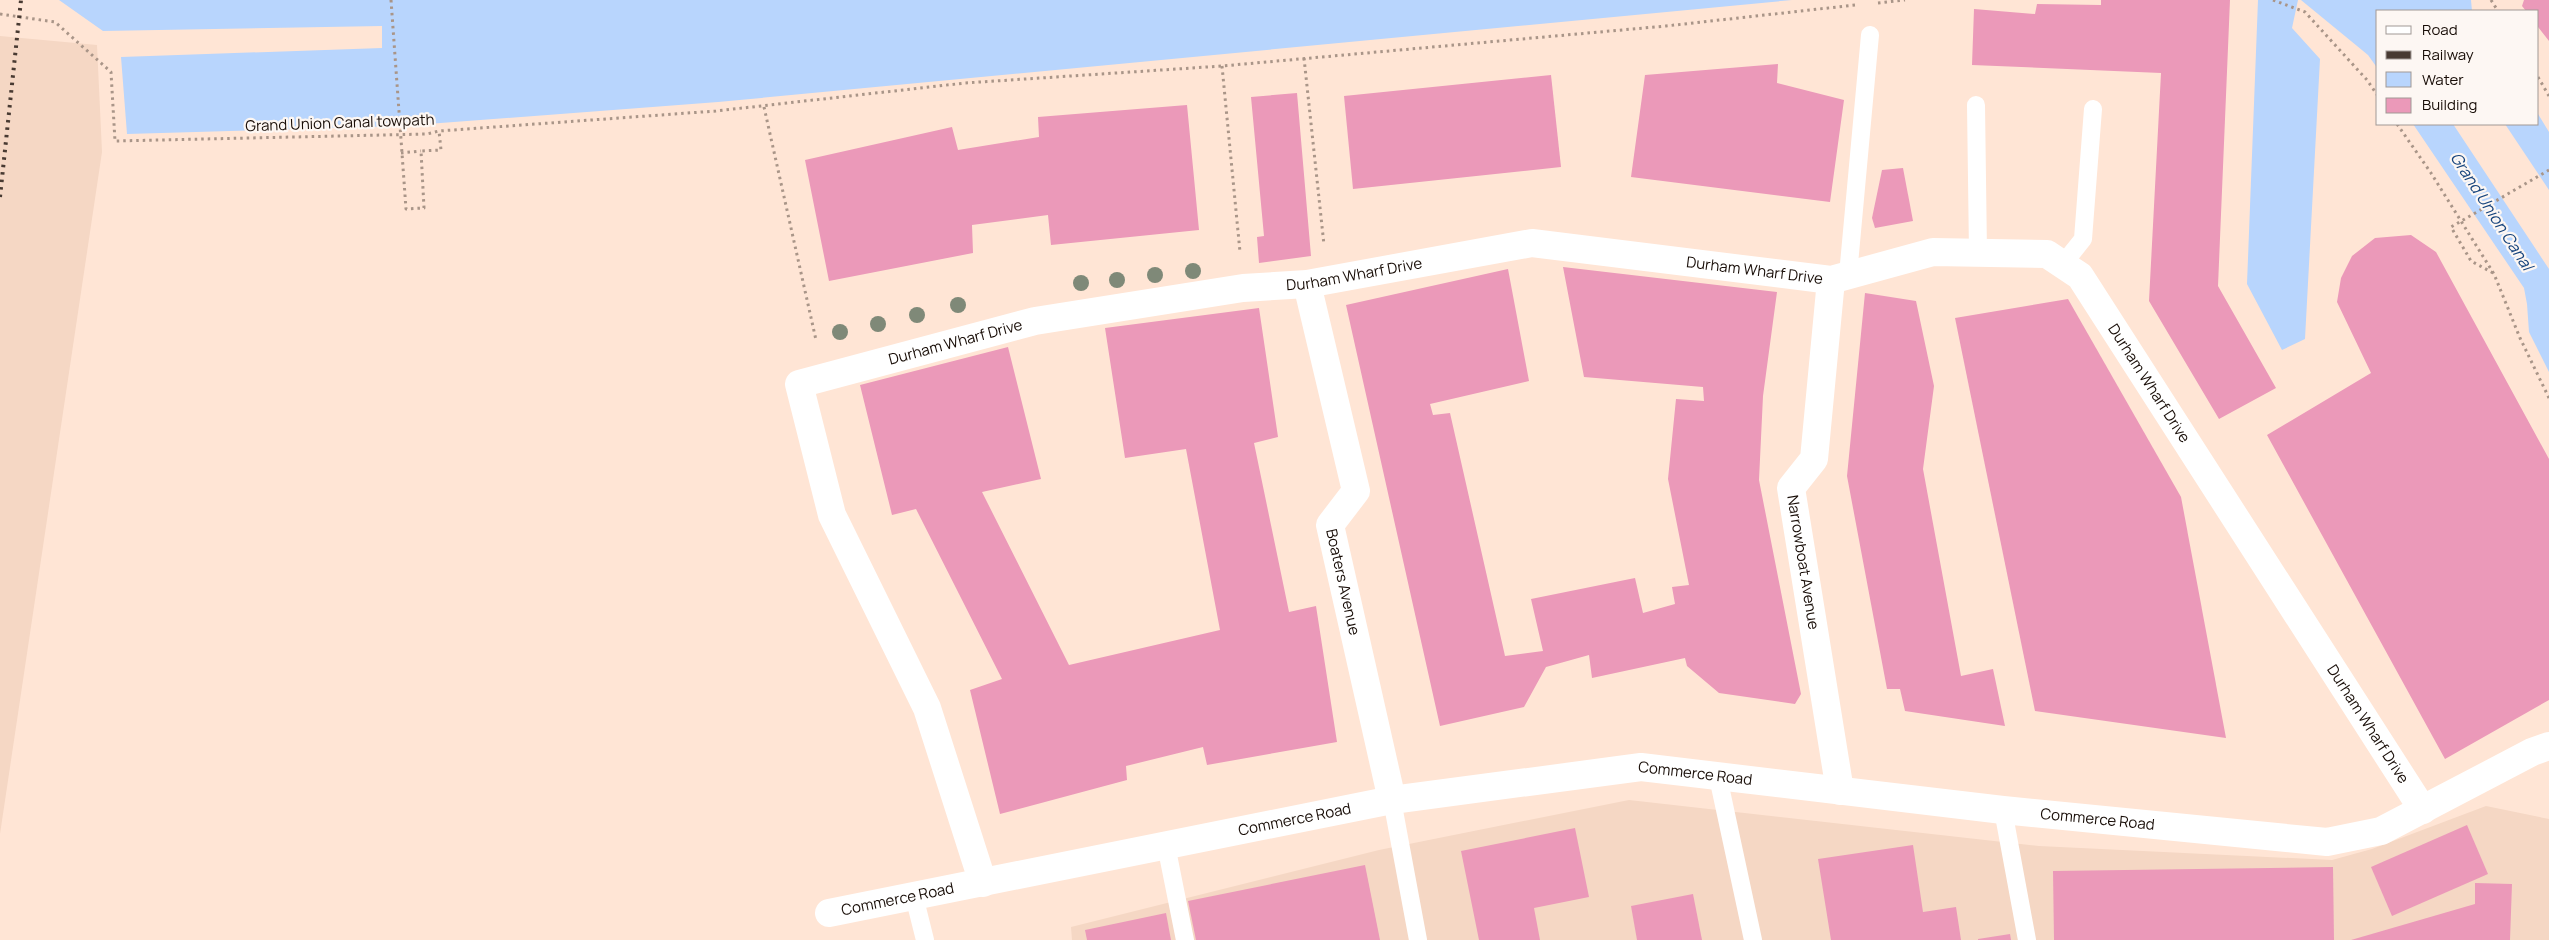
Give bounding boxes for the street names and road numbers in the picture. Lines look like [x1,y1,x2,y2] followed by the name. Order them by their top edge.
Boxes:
[245,109,435,136] street label: Grand Union Canal towpath
[1685,251,1825,289] street label: Durham Wharf Drive
[1286,252,1424,295] street label: Durham Wharf Drive
[886,314,1025,370] street label: Durham Wharf Drive
[2103,320,2196,447] street label: Durham Wharf Drive
[1782,493,1825,631] street label: Narrowboat Avenue
[1321,527,1366,637] street label: Boaters Avenue
[2322,660,2414,788] street label: Durham Wharf Drive
[1637,756,1753,790] street label: Commerce Road
[1236,797,1353,841] street label: Commerce Road
[2040,803,2156,835] street label: Commerce Road
[839,877,956,920] street label: Commerce Road

